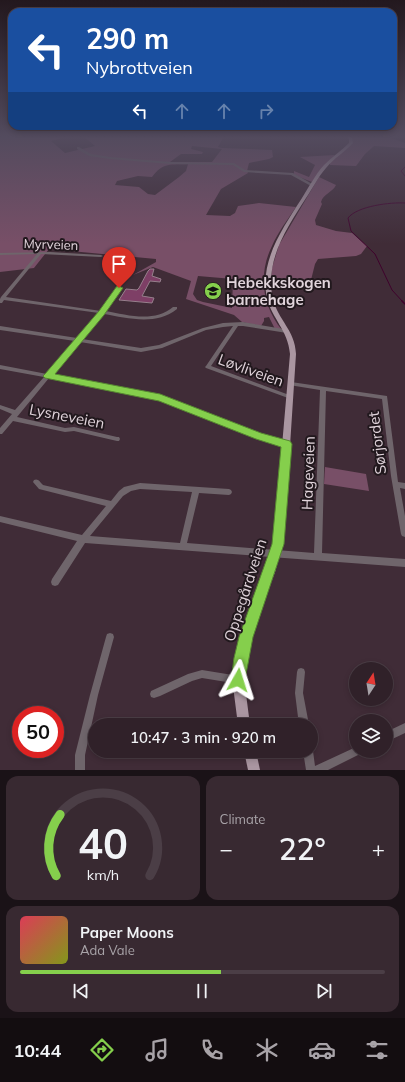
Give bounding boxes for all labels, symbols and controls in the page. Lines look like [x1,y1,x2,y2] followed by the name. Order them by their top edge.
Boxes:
[86,21,169,56] text: 290 m
[20,24,72,76] icon: left
[86,56,193,79] text: Nybrottveien
[129,100,151,122] icon: left
[171,100,193,122] icon: ahead
[213,100,235,122] icon: ahead
[255,100,277,122] icon: right
[23,235,79,253] street label: Myrveien
[102,247,136,288] pin
[108,253,130,275] icon: arrive
[226,273,331,309] place label: Hebekkskogen barnehage
[203,281,223,301] school or university icon: Hebekkskogen barnehage
[216,349,286,391] street label: Løvliveien
[28,399,106,433] street label: Lysneveien
[364,410,390,476] street label: Sørjordet
[297,436,319,510] street label: Hageveien
[219,536,271,644] street label: Oppegårdveien
[217,659,259,701] position arrow
[349,662,393,706] north arrow
[349,662,393,758] map controls
[12,706,64,758] speed limit sign: 50
[349,714,393,758] button: layers
[130,728,276,747] text: 10:47 · 3 min · 920 m
[220,811,265,827] text: Climate
[78,817,128,869] text: 40
[279,830,326,868] text: 22°
[220,835,233,863] text: −
[372,835,385,863] text: +
[87,866,119,884] text: km/h
[80,923,174,942] text: Paper Moons
[80,942,135,958] text: Ada Vale
[70,980,92,1002] icon: previous
[191,980,213,1002] icon: pause
[313,980,335,1002] icon: next
[88,1036,116,1064] icon: directions
[143,1036,171,1064] icon: music
[198,1036,226,1064] icon: phone
[253,1036,281,1064] icon: climate
[308,1036,336,1064] icon: car
[363,1036,391,1064] icon: filters
[14,1039,61,1062] text: 10:44

